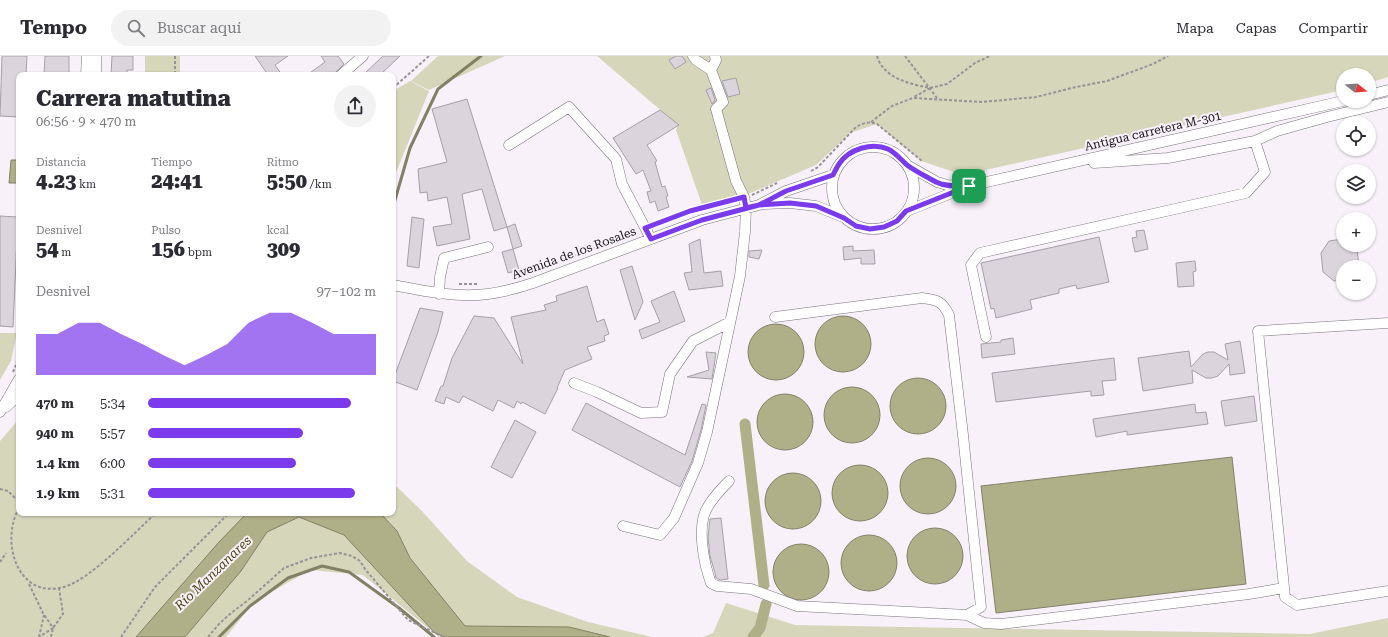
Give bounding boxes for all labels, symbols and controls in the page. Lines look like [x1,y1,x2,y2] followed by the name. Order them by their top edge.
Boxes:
[111,10,391,46] search box
[20,16,87,39] text: Tempo
[125,17,147,39] icon: search
[157,19,241,37] text: Buscar aquí
[1176,20,1214,36] text: Mapa
[1236,20,1277,36] text: Capas
[1299,20,1368,36] text: Compartir
[1336,68,1376,108] north arrow
[1336,68,1376,300] map controls
[334,85,376,127] button: share
[36,86,231,111] text: Carrera matutina
[1083,108,1223,154] street label: Antigua carretera M-301
[36,114,136,129] text: 06:56 · 9 × 470 m
[1336,116,1376,156] button: locate
[36,156,86,169] text: Distancia
[151,156,192,169] text: Tiempo
[267,156,299,169] text: Ritmo
[1336,164,1376,204] button: layers
[36,169,76,193] text: 4.23
[151,169,203,193] text: 24:41
[267,169,307,193] text: 5:50
[952,169,986,203] pin
[958,175,980,197] icon: arrive
[76,178,96,191] text: km
[307,178,332,191] text: /km
[1336,212,1376,252] button: +
[36,224,82,237] text: Desnivel
[151,224,181,237] text: Pulso
[267,224,289,237] text: kcal
[510,224,638,282] street label: Avenida de los Rosales
[36,237,58,261] text: 54
[151,237,185,261] text: 156
[267,237,300,261] text: 309
[58,246,71,259] text: m
[185,246,212,259] text: bpm
[1336,260,1376,300] button: −
[36,284,90,299] text: Desnivel
[317,284,376,299] text: 97–102 m
[36,396,74,411] text: 470 m
[100,396,125,411] text: 5:34
[36,426,74,441] text: 940 m
[100,426,125,441] text: 5:57
[36,456,79,471] text: 1.4 km
[100,456,125,471] text: 6:00
[36,486,79,501] text: 1.9 km
[100,486,125,501] text: 5:31
[171,533,254,614] water label: Río Manzanares

